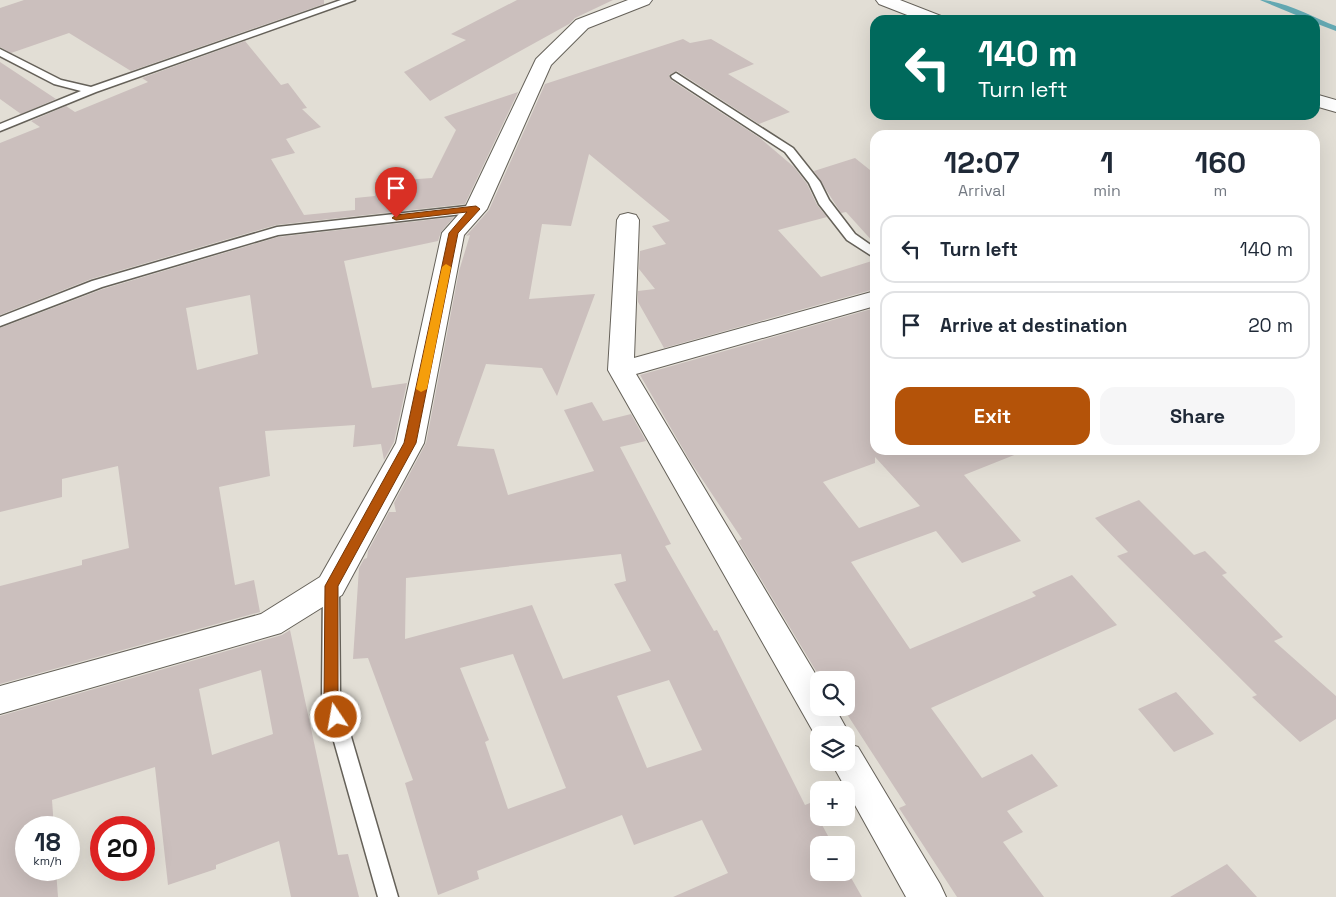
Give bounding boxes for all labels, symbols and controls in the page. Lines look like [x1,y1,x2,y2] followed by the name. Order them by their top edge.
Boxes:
[978,32,1078,76] text: 140 m
[895,35,960,100] icon: left
[978,75,1068,103] text: Turn left
[944,143,1020,182] text: 12:07
[1100,143,1114,182] text: 1
[1195,143,1246,182] text: 160
[375,167,417,218] pin
[382,174,410,202] icon: arrive
[958,180,1005,201] text: Arrival
[1093,180,1121,201] text: min
[1214,180,1227,201] text: m
[897,235,925,263] icon: left
[940,237,1018,262] text: Turn left
[1240,237,1293,262] text: 140 m
[897,311,925,339] icon: arrive
[940,313,1128,338] text: Arrive at destination
[1248,313,1293,338] text: 20 m
[895,387,1090,445] button: Exit
[1100,387,1295,445] button: Share
[810,671,855,881] map controls
[810,671,855,716] button: search
[309,690,361,742] position arrow
[810,726,855,771] button: layers
[810,781,855,826] button: +
[90,816,155,881] speed limit sign: 20
[34,826,61,858] text: 18
[810,836,855,881] button: −
[33,853,62,869] text: km/h

